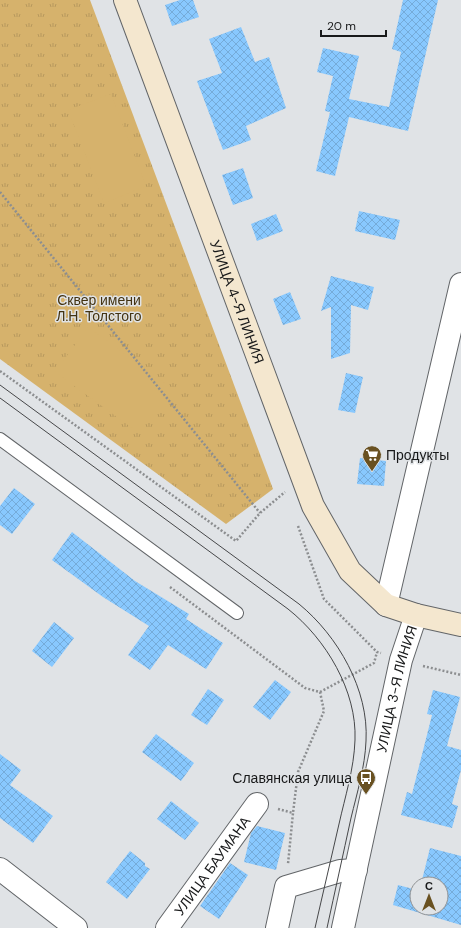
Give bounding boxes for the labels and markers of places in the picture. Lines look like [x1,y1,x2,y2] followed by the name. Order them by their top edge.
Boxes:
[361,444,383,472] supermarket icon: Продукты
[386,446,449,464] place label: Продукты
[355,767,377,795] bus stop icon: Славянская улица
[232,769,352,787] place label: Славянская улица

